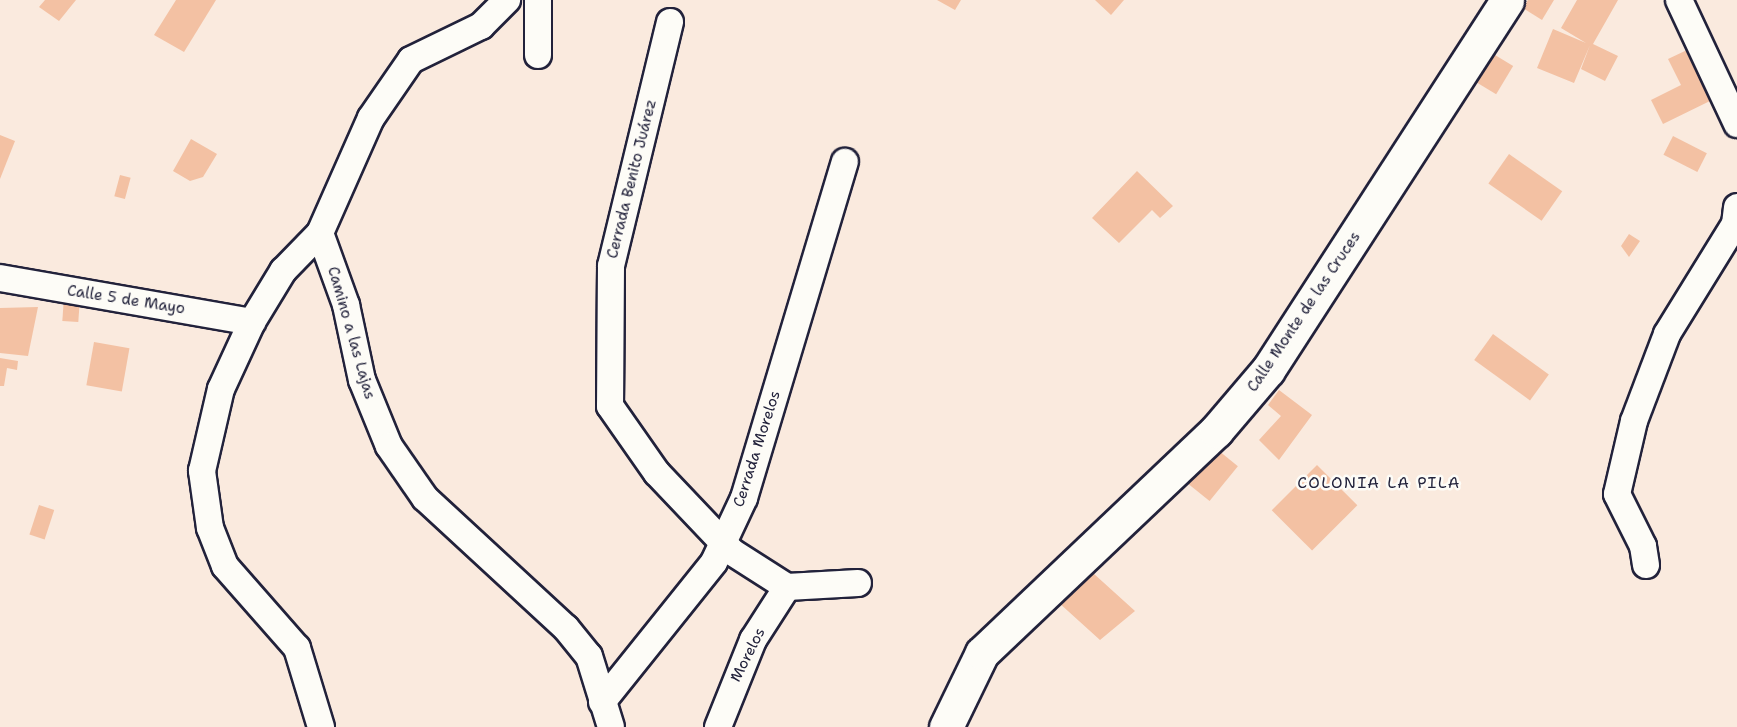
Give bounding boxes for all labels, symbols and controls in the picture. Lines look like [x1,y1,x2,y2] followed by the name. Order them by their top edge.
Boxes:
[603,98,661,260] street label: Cerrada Benito Juárez
[1244,229,1364,395] street label: Calle Monte de las Cruces
[323,265,379,401] street label: Camino a las Lajas
[66,282,186,318] street label: Calle 5 de Mayo
[730,388,784,510] street label: Cerrada Morelos
[1297,473,1461,493] district label: COLONIA LA PILA
[727,625,769,685] street label: Morelos

